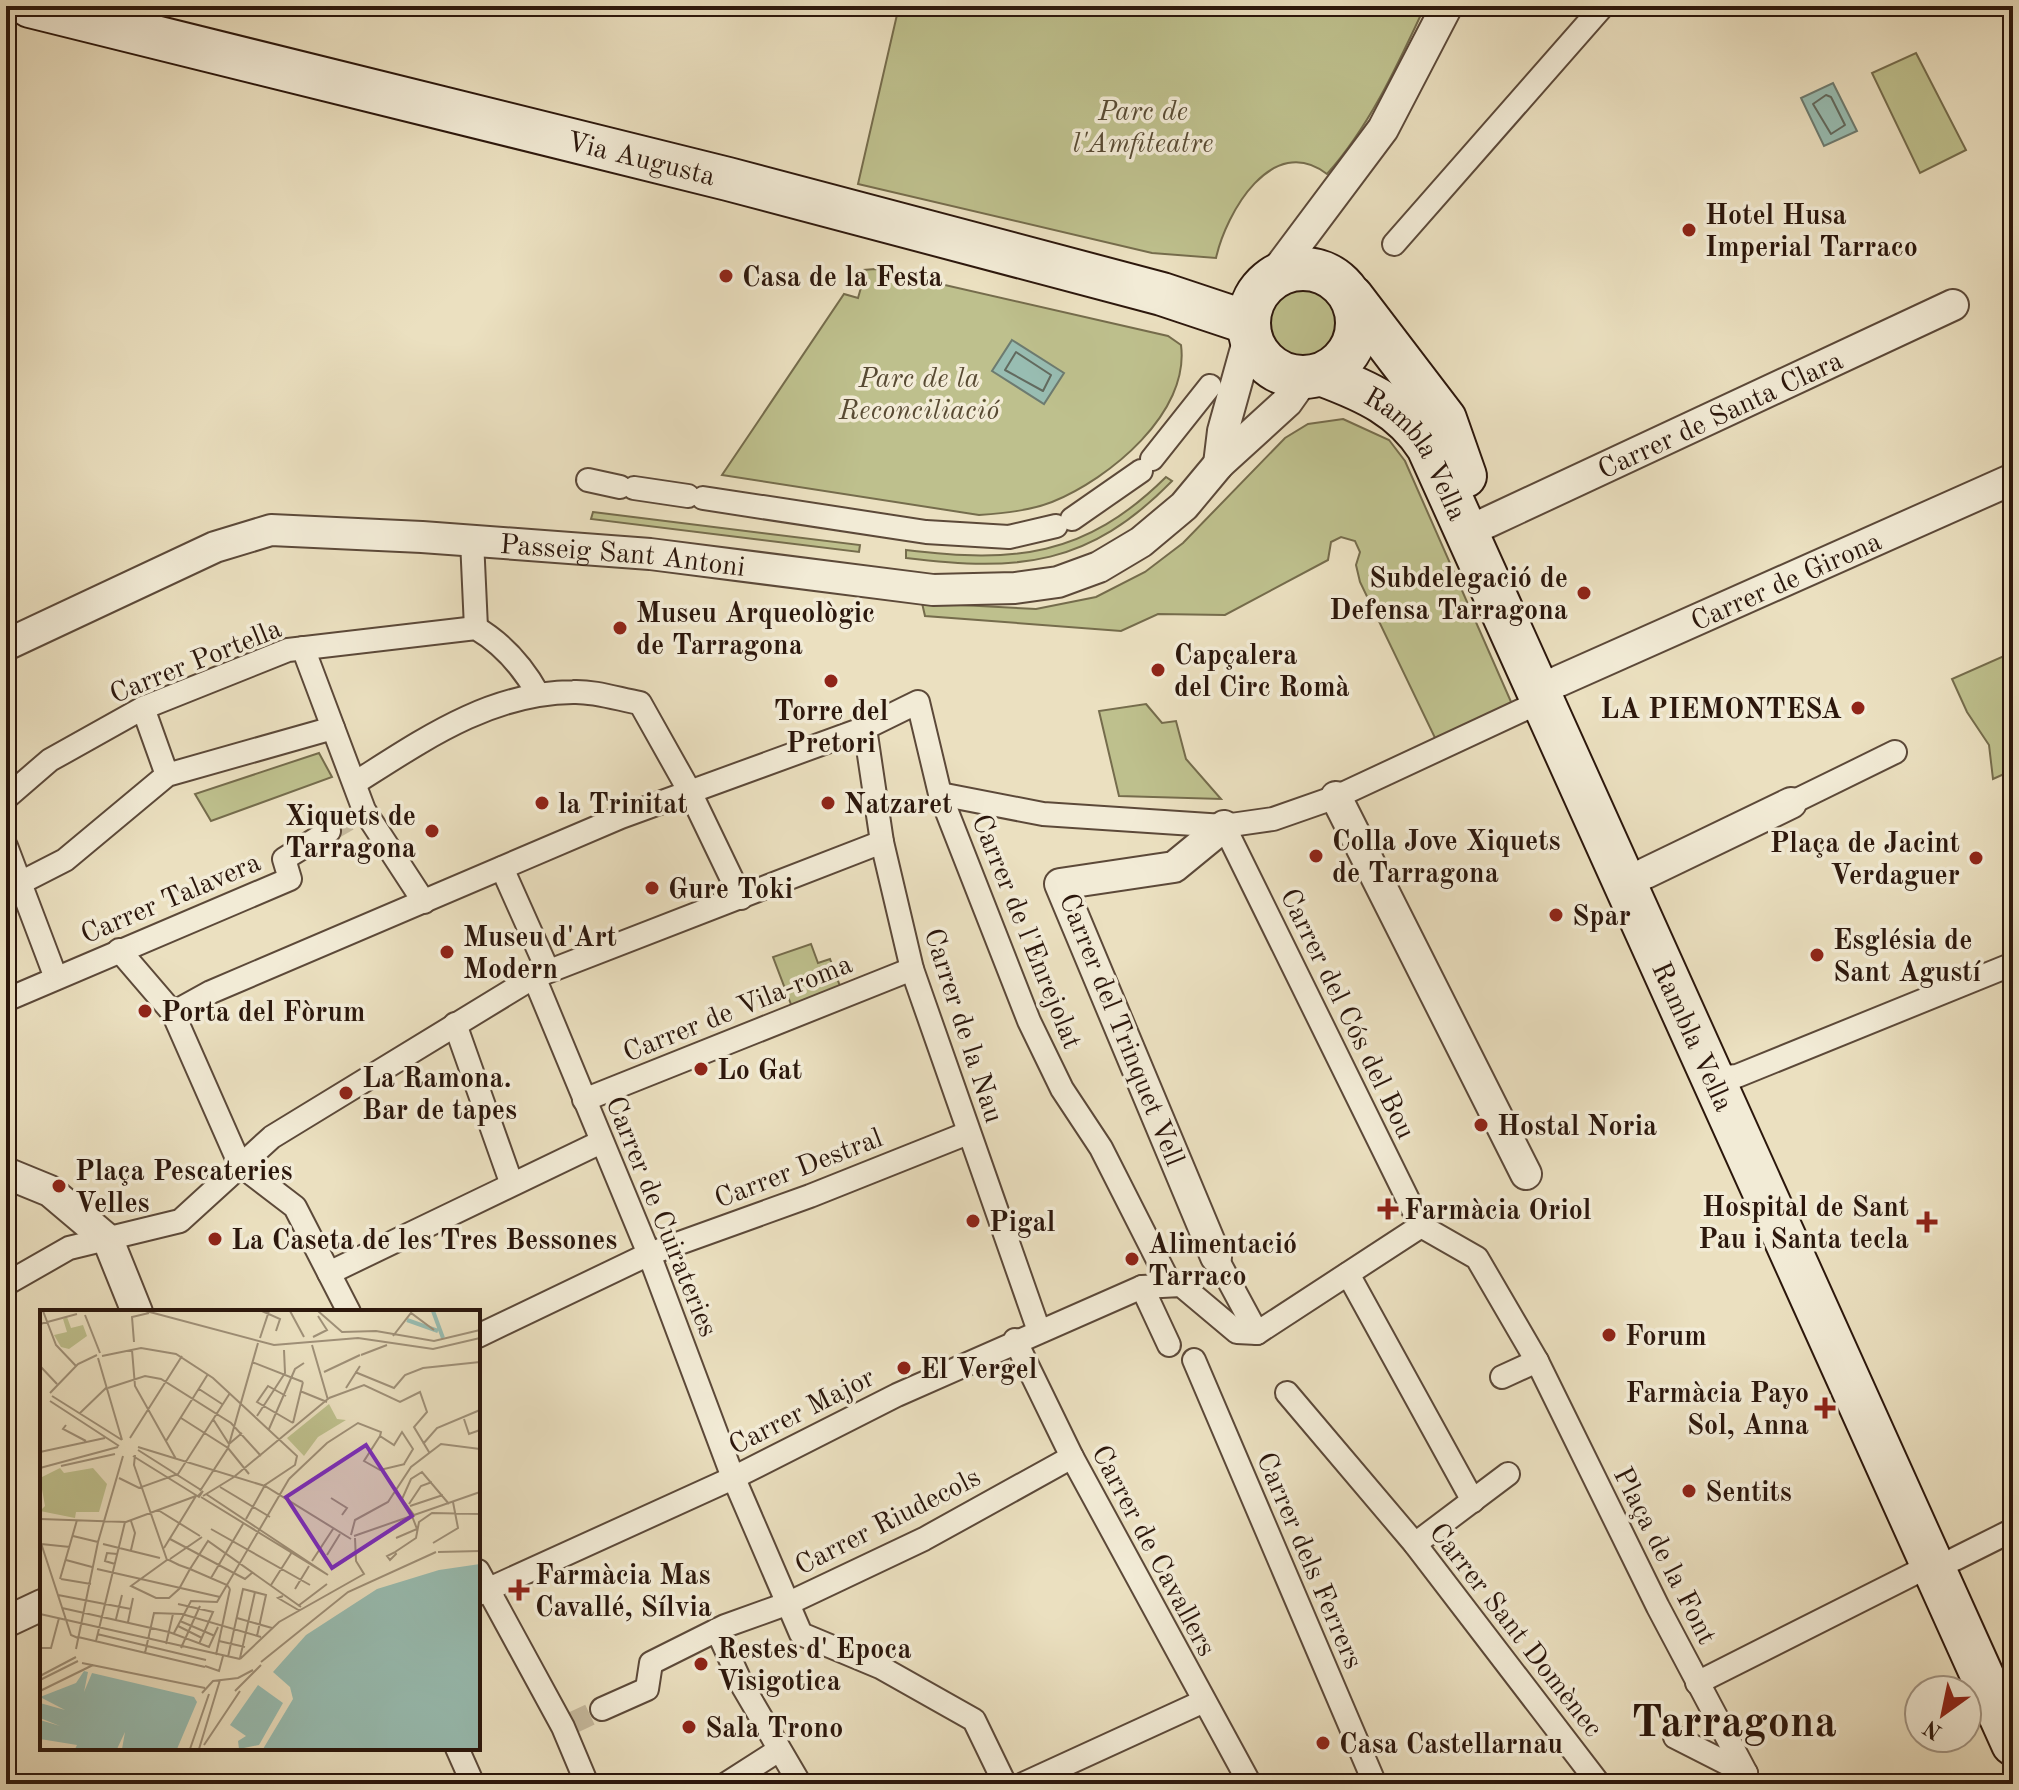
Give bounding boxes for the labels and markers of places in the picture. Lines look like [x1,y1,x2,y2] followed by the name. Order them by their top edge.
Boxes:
[1705,203,1918,263] place label: Hotel Husa Imperial Tarraco
[1680,221,1698,239] marker: Hotel Husa Imperial Tarraco
[742,265,943,293] place label: Casa de la Festa
[717,267,735,285] marker: Casa de la Festa
[1329,566,1568,626] place label: Subdelegació de Defensa Tarragona
[1575,584,1593,602] marker: Subdelegació de Defensa Tarragona
[636,601,875,661] place label: Museu Arqueològic de Tarragona
[611,619,629,637] marker: Museu Arqueològic de Tarragona
[1174,643,1350,703] place label: Capçalera del Circ Romà
[1149,661,1167,679] marker: Capçalera del Circ Romà
[822,672,840,690] marker: Torre del Pretori
[1600,697,1842,725] place label: LA PIEMONTESA
[774,699,889,759] place label: Torre del Pretori
[1849,699,1867,717] marker: LA PIEMONTESA
[558,792,688,820] place label: la Trinitat
[844,792,952,820] place label: Natzaret
[533,794,551,812] marker: la Trinitat
[819,794,837,812] marker: Natzaret
[285,804,416,864] place label: Xiquets de Tarragona
[423,822,441,840] marker: Xiquets de Tarragona
[1332,829,1560,889] place label: Colla Jove Xiquets de Tarragona
[1770,831,1960,891] place label: Plaça de Jacint Verdaguer
[1307,847,1325,865] marker: Colla Jove Xiquets de Tarragona
[1967,849,1985,867] marker: Plaça de Jacint Verdaguer
[668,877,793,905] place label: Gure Toki
[643,879,661,897] marker: Gure Toki
[1572,904,1631,932] place label: Spar
[1547,906,1565,924] marker: Spar
[463,925,617,985] place label: Museu d'Art Modern
[1833,928,1981,988] place label: Església de Sant Agustí
[438,943,456,961] marker: Museu d'Art Modern
[1808,946,1826,964] marker: Església de Sant Agustí
[161,1000,365,1028] place label: Porta del Fòrum
[136,1002,154,1020] marker: Porta del Fòrum
[717,1058,802,1086] place label: Lo Gat
[692,1060,710,1078] marker: Lo Gat
[362,1066,517,1126] place label: La Ramona. Bar de tapes
[337,1084,355,1102] marker: La Ramona. Bar de tapes
[1497,1114,1657,1142] place label: Hostal Noria
[1472,1116,1490,1134] marker: Hostal Noria
[75,1159,293,1219] place label: Plaça Pescateries Velles
[50,1177,68,1195] marker: Plaça Pescateries Velles
[1698,1195,1909,1255] place label: Hospital de Sant Pau i Santa tecla
[1404,1198,1592,1226] place label: Farmàcia Oriol
[1379,1200,1397,1218] marker: Farmàcia Oriol
[989,1210,1056,1238] place label: Pigal
[1916,1211,1938,1233] marker: Hospital de Sant Pau i Santa tecla
[964,1212,982,1230] marker: Pigal
[231,1228,617,1256] place label: La Caseta de les Tres Bessones
[206,1230,224,1248] marker: La Caseta de les Tres Bessones
[1148,1232,1297,1292] place label: Alimentació Tarraco
[1123,1250,1141,1268] marker: Alimentació Tarraco
[1625,1324,1707,1352] place label: Forum
[1600,1326,1618,1344] marker: Forum
[920,1357,1038,1385] place label: El Vergel
[895,1359,913,1377] marker: El Vergel
[1625,1381,1809,1441] place label: Farmàcia Payo Sol, Anna
[1816,1399,1834,1417] marker: Farmàcia Payo Sol, Anna
[1705,1480,1792,1508] place label: Sentits
[1680,1482,1698,1500] marker: Sentits
[535,1563,712,1623] place label: Farmàcia Mas Cavallé, Sílvia
[510,1581,528,1599] marker: Farmàcia Mas Cavallé, Sílvia
[717,1637,912,1697] place label: Restes d' Epoca Visigotica
[692,1655,710,1673] marker: Restes d' Epoca Visigotica
[705,1716,843,1744] place label: Sala Trono
[680,1718,698,1736] marker: Sala Trono
[1339,1732,1563,1760] place label: Casa Castellarnau
[1314,1734,1332,1752] marker: Casa Castellarnau

